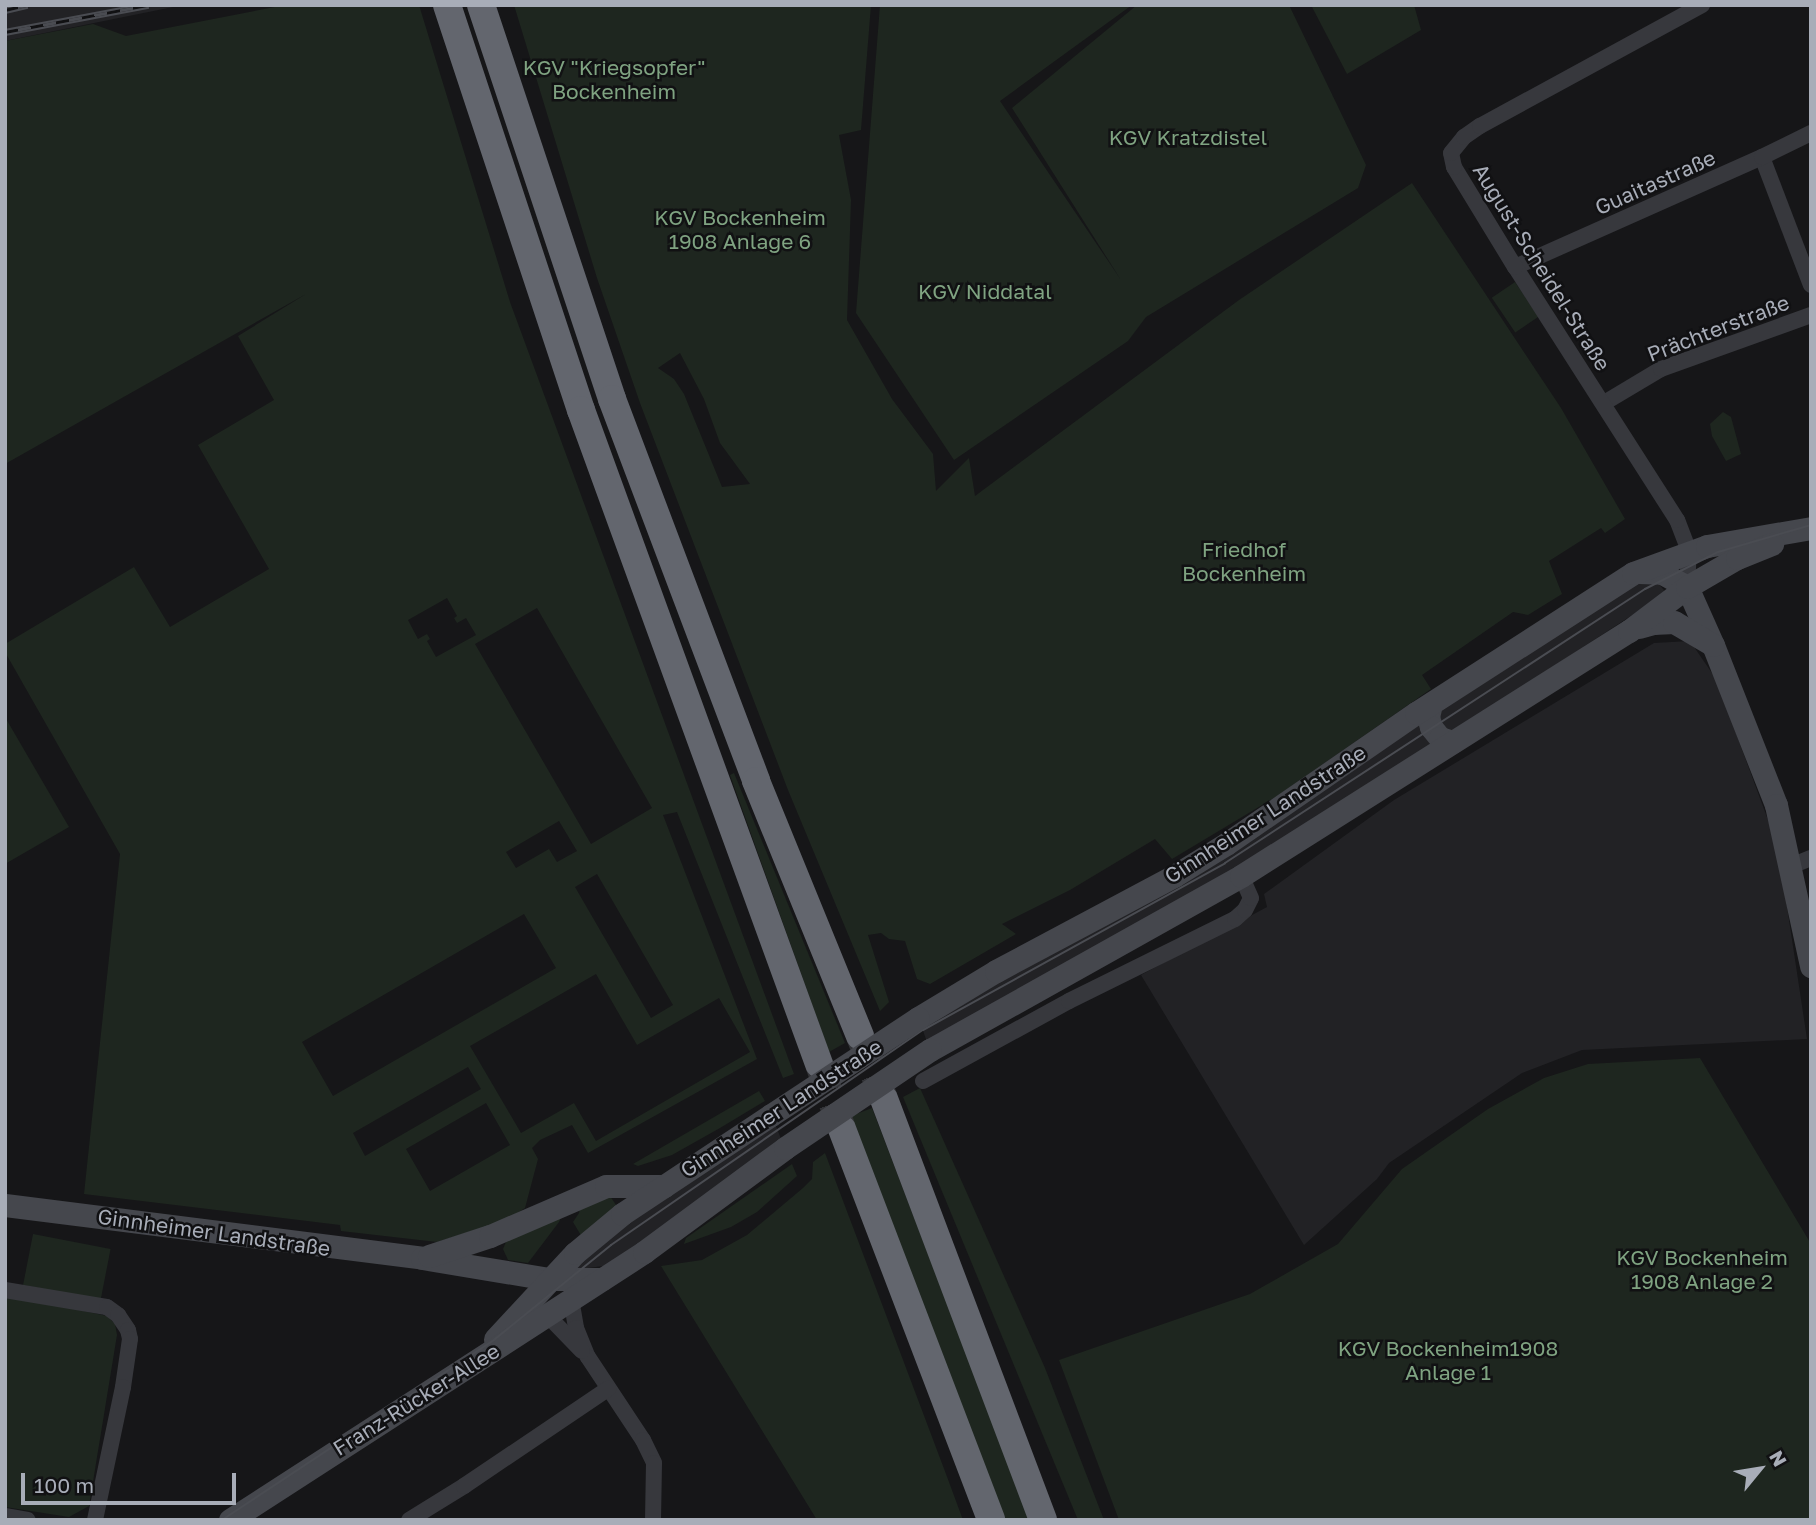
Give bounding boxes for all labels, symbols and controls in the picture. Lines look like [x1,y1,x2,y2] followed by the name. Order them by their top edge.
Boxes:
[523,54,705,104] park label: KGV "Kriegsopfer" Bockenheim
[1109,124,1267,150] park label: KGV Kratzdistel
[1591,144,1719,220] street label: Guaitastraße
[1468,159,1616,375] street label: August-Scheidel-Straße
[654,204,826,254] park label: KGV Bockenheim 1908 Anlage 6
[918,278,1052,304] park label: KGV Niddatal
[1643,289,1793,367] street label: Prächterstraße
[1182,536,1306,586] park label: Friedhof Bockenheim
[1160,739,1370,889] street label: Ginnheimer Landstraße
[676,1033,886,1183] street label: Ginnheimer Landstraße
[96,1203,332,1261] street label: Ginnheimer Landstraße
[1616,1244,1788,1294] park label: KGV Bockenheim 1908 Anlage 2
[1338,1335,1558,1385] park label: KGV Bockenheim1908 Anlage 1
[328,1338,504,1460] street label: Franz-Rücker-Allee
[1725,1434,1795,1504] north arrow
[1765,1446,1792,1470] text: N
[24,1458,240,1502] scale bar
[34,1472,94,1498] text: 100 m

